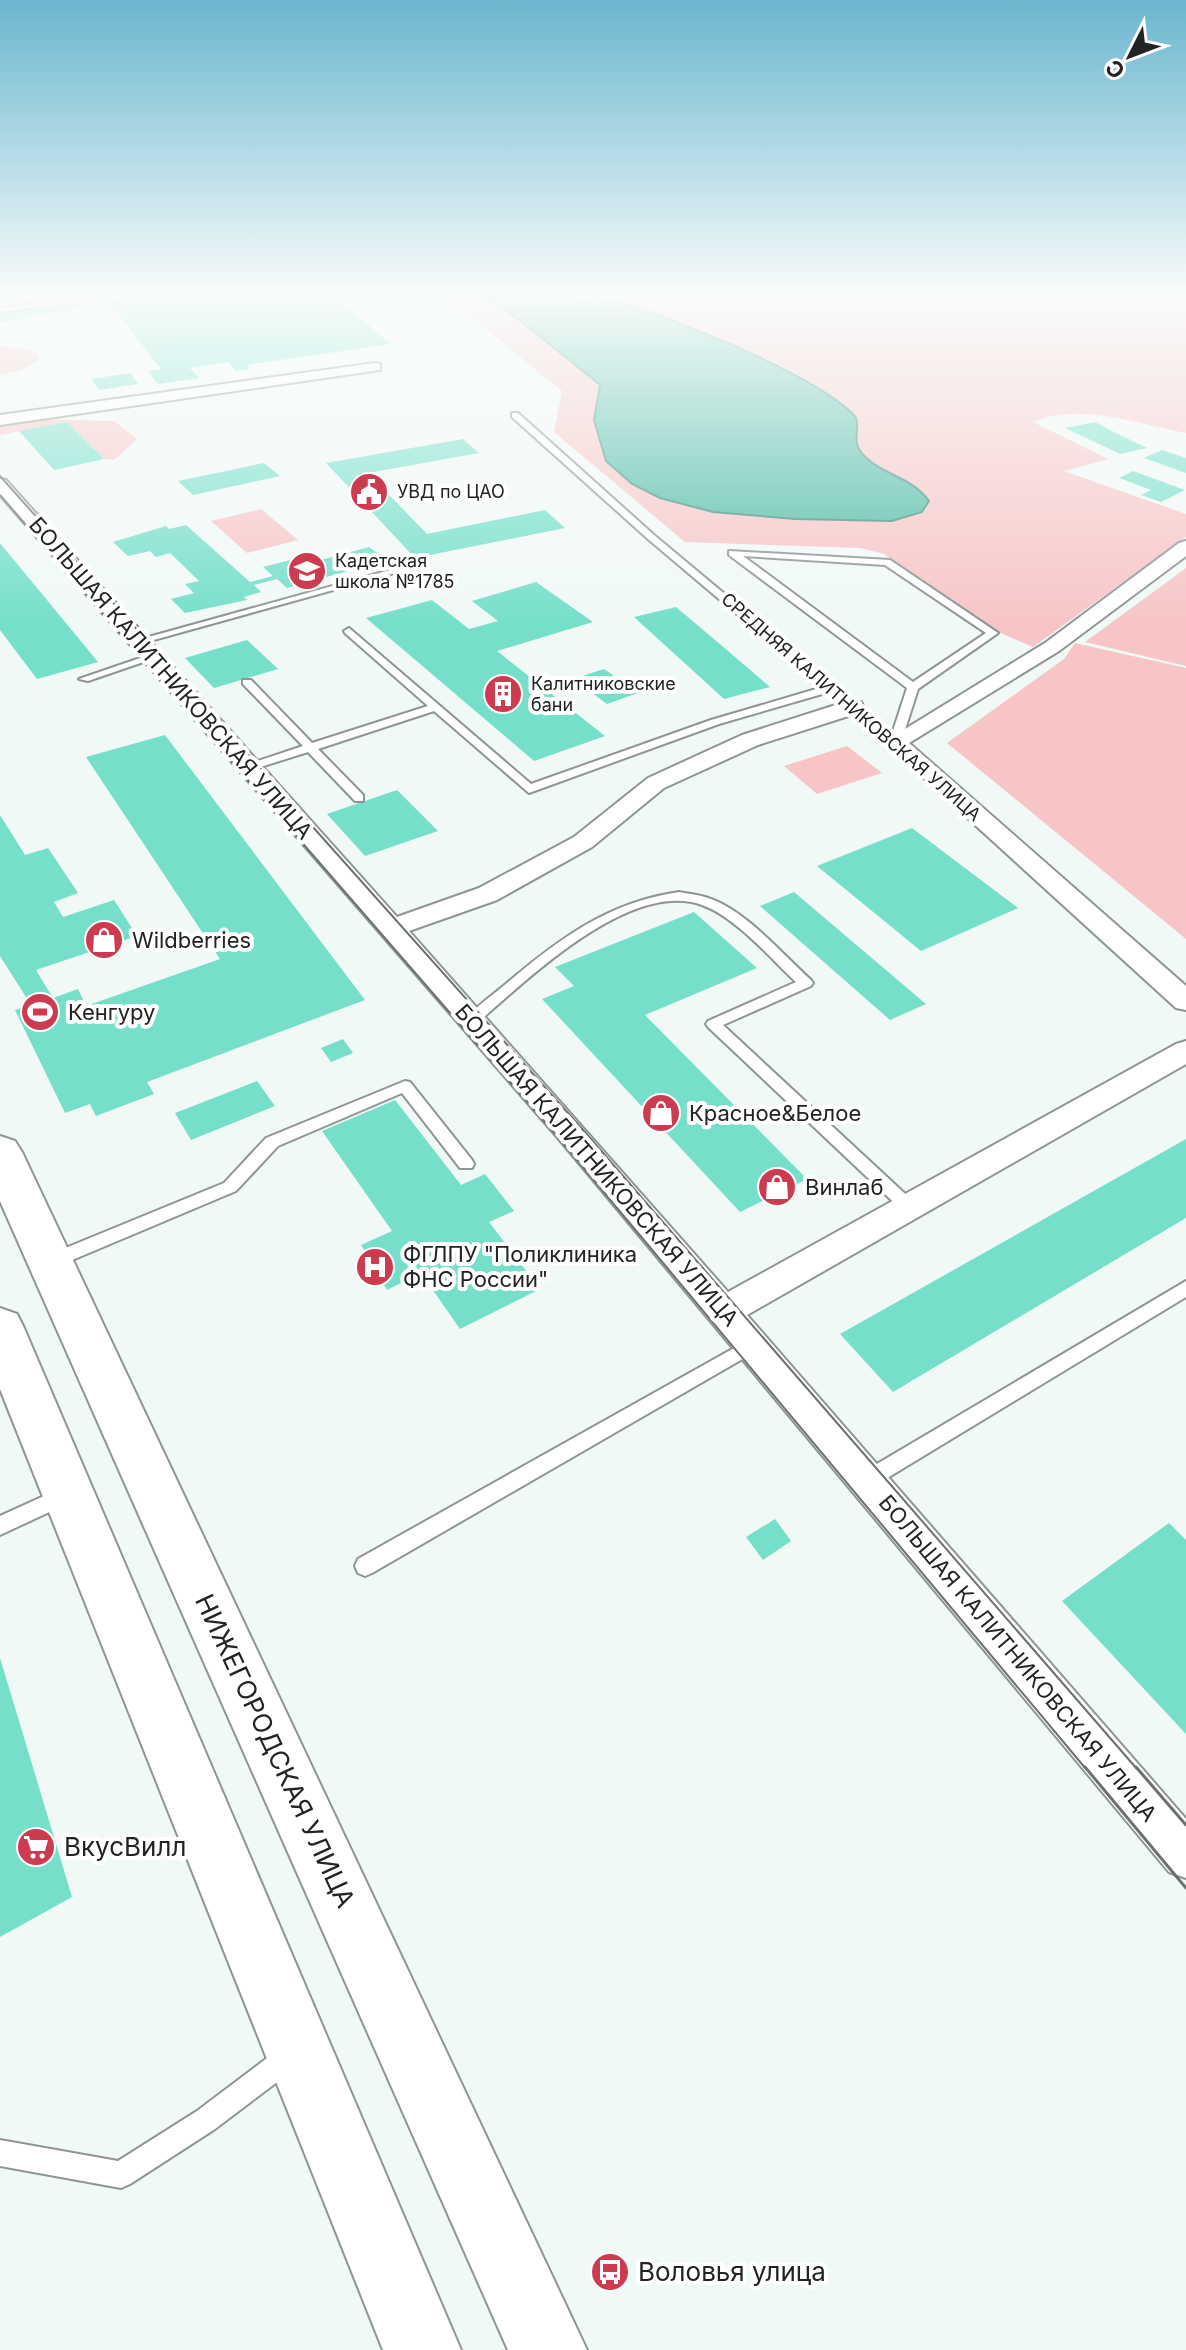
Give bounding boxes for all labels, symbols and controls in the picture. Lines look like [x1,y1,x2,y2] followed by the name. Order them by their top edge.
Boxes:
[1090,16,1170,96] north arrow
[1100,55,1130,84] text: С
[348,471,390,513] public building icon: УВД по ЦАО
[397,481,505,502] place label: УВД по ЦАО
[24,512,318,844] street label: БОЛЬШАЯ КАЛИТНИКОВСКАЯ УЛИЦА
[286,550,328,592] school or university icon: Кадетская школа №1785
[335,550,454,592] place label: Кадетская школа №1785
[717,588,985,825] street label: СРЕДНЯЯ КАЛИТНИКОВСКАЯ УЛИЦА
[482,673,524,715] building icon: Калитниковские бани
[531,673,676,715] place label: Калитниковские бани
[83,919,125,961] shop icon: Wildberries
[132,927,251,953] place label: Wildberries
[19,991,61,1033] sports icon: Кенгуру
[68,999,155,1025] place label: Кенгуру
[450,999,744,1331] street label: БОЛЬШАЯ КАЛИТНИКОВСКАЯ УЛИЦА
[640,1092,682,1134] shop icon: Красное&Белое
[689,1100,861,1126] place label: Красное&Белое
[756,1166,798,1208] shop icon: Винлаб
[805,1174,883,1200] place label: Винлаб
[403,1241,637,1292] place label: ФГЛПУ "Поликлиника ФНС России"
[354,1246,396,1288] hospital icon: ФГЛПУ "Поликлиника ФНС России"
[874,1490,1162,1826] street label: БОЛЬШАЯ КАЛИТНИКОВСКАЯ УЛИЦА
[189,1589,362,1912] street label: НИЖЕГОРОДСКАЯ УЛИЦА
[15,1826,57,1868] supermarket icon: ВкусВилл
[64,1831,186,1862] place label: ВкусВилл
[589,2251,631,2293] bus stop icon: Воловья улица
[638,2256,826,2287] place label: Воловья улица

